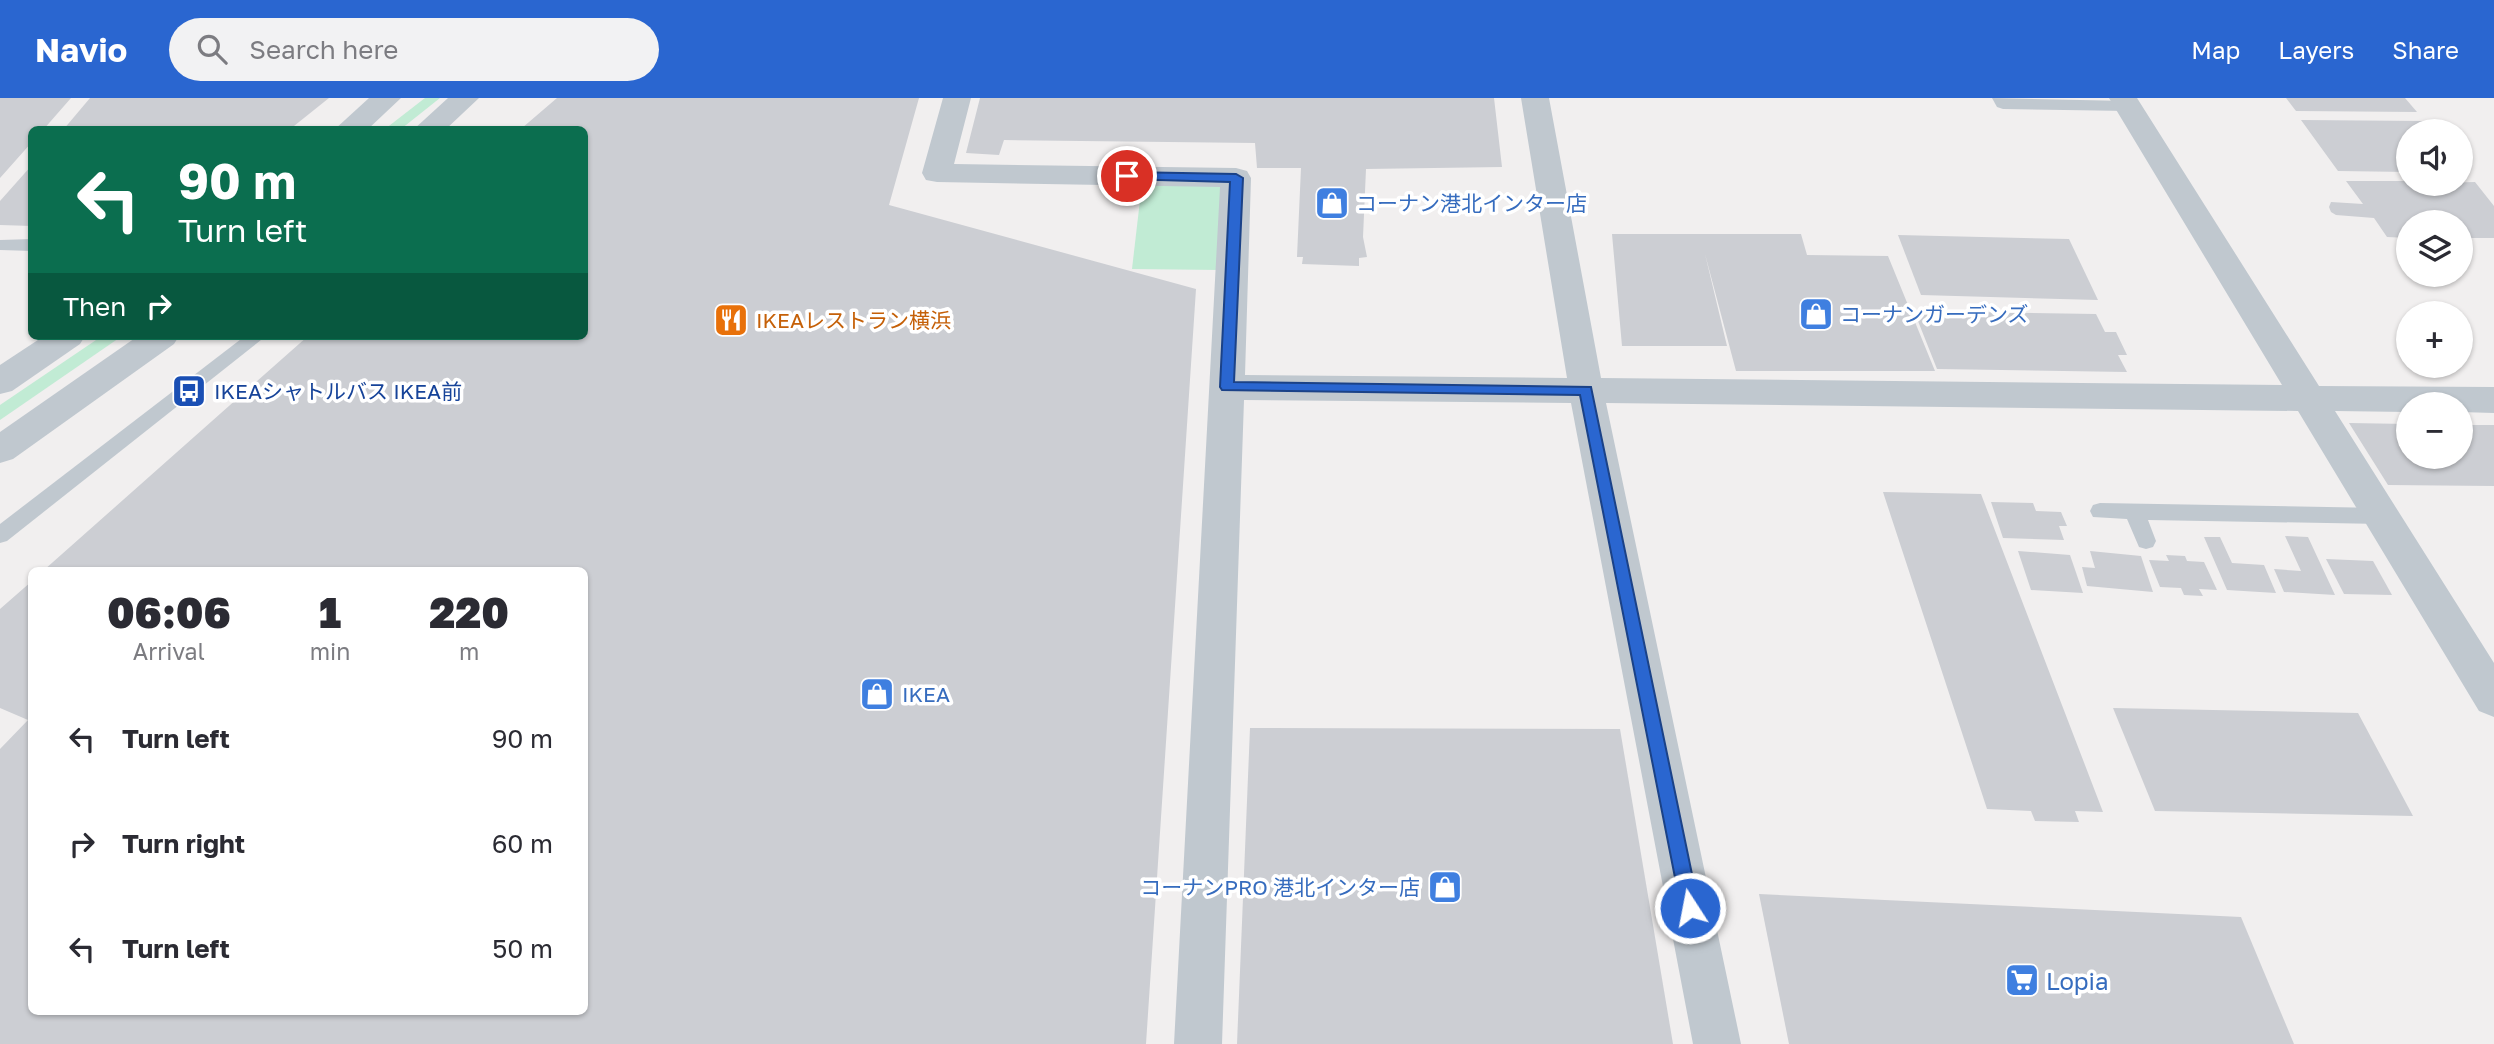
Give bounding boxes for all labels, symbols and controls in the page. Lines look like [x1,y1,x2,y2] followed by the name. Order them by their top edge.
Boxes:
[169,18,659,81] search box
[35,30,127,69] text: Navio
[193,30,231,68] icon: search
[249,34,398,65] text: Search here
[2191,35,2240,64] text: Map
[2278,35,2354,64] text: Layers
[2392,35,2459,64] text: Share
[2396,119,2473,469] map controls
[2396,119,2473,196] button: sound
[1097,146,1157,206] pin
[178,151,296,210] text: 90 m
[63,154,154,245] icon: left
[1108,157,1146,195] icon: arrive
[1313,184,1351,222] shop icon: コーナン港北インター店
[1356,190,1587,216] place label: コーナン港北インター店
[2396,210,2473,287] button: layers
[178,211,307,249] text: Turn left
[140,287,178,325] icon: right
[63,291,126,322] text: Then
[1797,295,1835,333] shop icon: コーナンガーデンズ
[712,301,750,339] restaurant icon: IKEAレストラン横浜
[1840,301,2029,327] place label: コーナンガーデンズ
[2396,301,2473,378] button: +
[756,307,951,333] place label: IKEAレストラン横浜
[170,372,208,410] bus stop icon: IKEAシャトルバス IKEA前
[214,378,462,404] place label: IKEAシャトルバス IKEA前
[2396,392,2473,469] button: −
[107,587,231,637] text: 06:06
[319,587,341,637] text: 1
[429,587,509,637] text: 220
[133,637,205,665] text: Arrival
[310,637,350,665] text: min
[459,637,479,665] text: m
[858,675,896,713] shop icon: IKEA
[902,681,950,707] place label: IKEA
[63,720,101,758] icon: left
[122,723,230,754] text: Turn left
[492,723,553,754] text: 90 m
[63,825,101,863] icon: right
[122,828,245,859] text: Turn right
[492,828,553,859] text: 60 m
[1426,868,1464,906] shop icon: コーナンPRO 港北インター店
[1653,871,1727,945] position arrow
[1140,874,1420,900] place label: コーナンPRO 港北インター店
[63,930,101,968] icon: left
[122,933,230,964] text: Turn left
[492,933,553,964] text: 50 m
[2003,961,2041,999] supermarket icon: Lopia
[2046,966,2109,995] place label: Lopia

